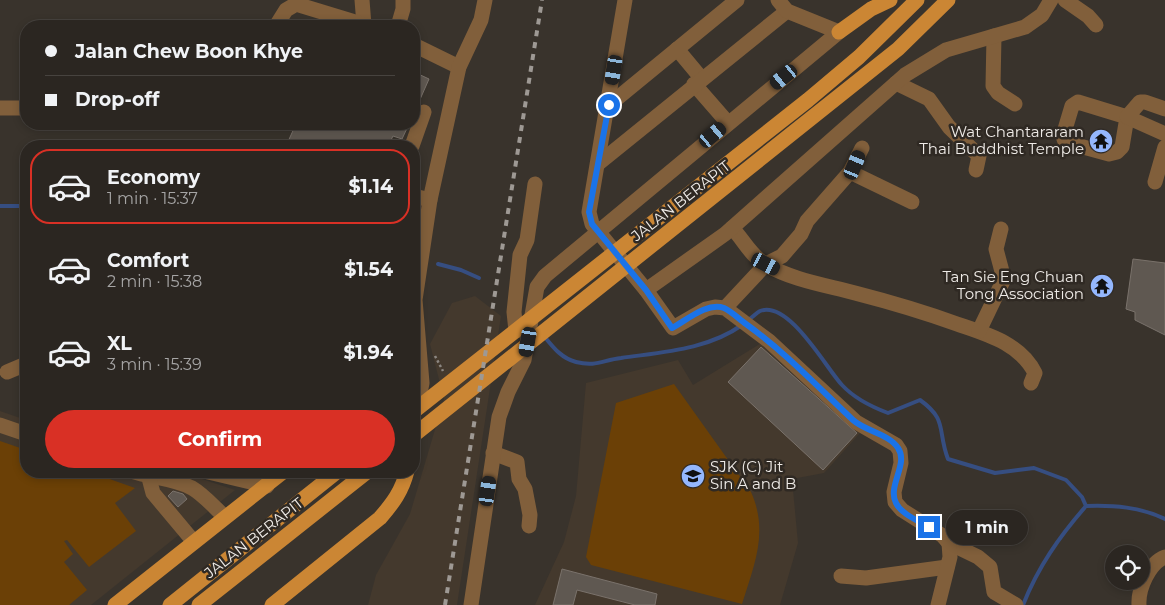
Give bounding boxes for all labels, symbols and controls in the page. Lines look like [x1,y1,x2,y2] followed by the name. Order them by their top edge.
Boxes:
[75,40,303,63] text: Jalan Chew Boon Khye
[604,54,623,86] car
[767,62,800,92] car
[75,88,159,111] text: Drop-off
[598,94,620,116] route start
[696,120,729,150] car
[919,122,1084,158] place label: Wat Chantararam Thai Buddhist Temple
[1088,128,1114,154] temple icon: Wat Chantararam Thai Buddhist Temple
[842,148,867,182] car
[627,156,734,246] street label: JALAN BERAPIT
[47,164,92,209] icon: car
[107,166,200,189] text: Economy
[348,175,393,198] text: $1.14
[107,189,198,208] text: 1 min · 15:37
[47,247,92,292] icon: car
[107,249,189,272] text: Comfort
[749,251,782,277] car
[344,258,393,281] text: $1.54
[942,267,1084,303] place label: Tan Sie Eng Chuan Tong Association
[107,272,202,291] text: 2 min · 15:38
[1089,273,1115,299] temple icon: Tan Sie Eng Chuan Tong Association
[518,326,537,358] car
[47,330,92,375] icon: car
[107,332,132,355] text: XL
[343,341,393,364] text: $1.94
[107,355,202,374] text: 3 min · 15:39
[45,410,395,468] button: Confirm
[710,457,796,493] place label: SJK (C) Jit Sin A and B
[680,463,706,489] school or university icon: SJK (C) Jit Sin A and B
[478,475,497,507] car
[200,493,307,583] street label: JALAN BERAPIT
[946,510,1029,544] callout: 1 min
[918,516,940,538] route end
[965,518,1009,537] text: 1 min
[1105,545,1150,590] map controls
[1105,545,1150,590] button: locate

